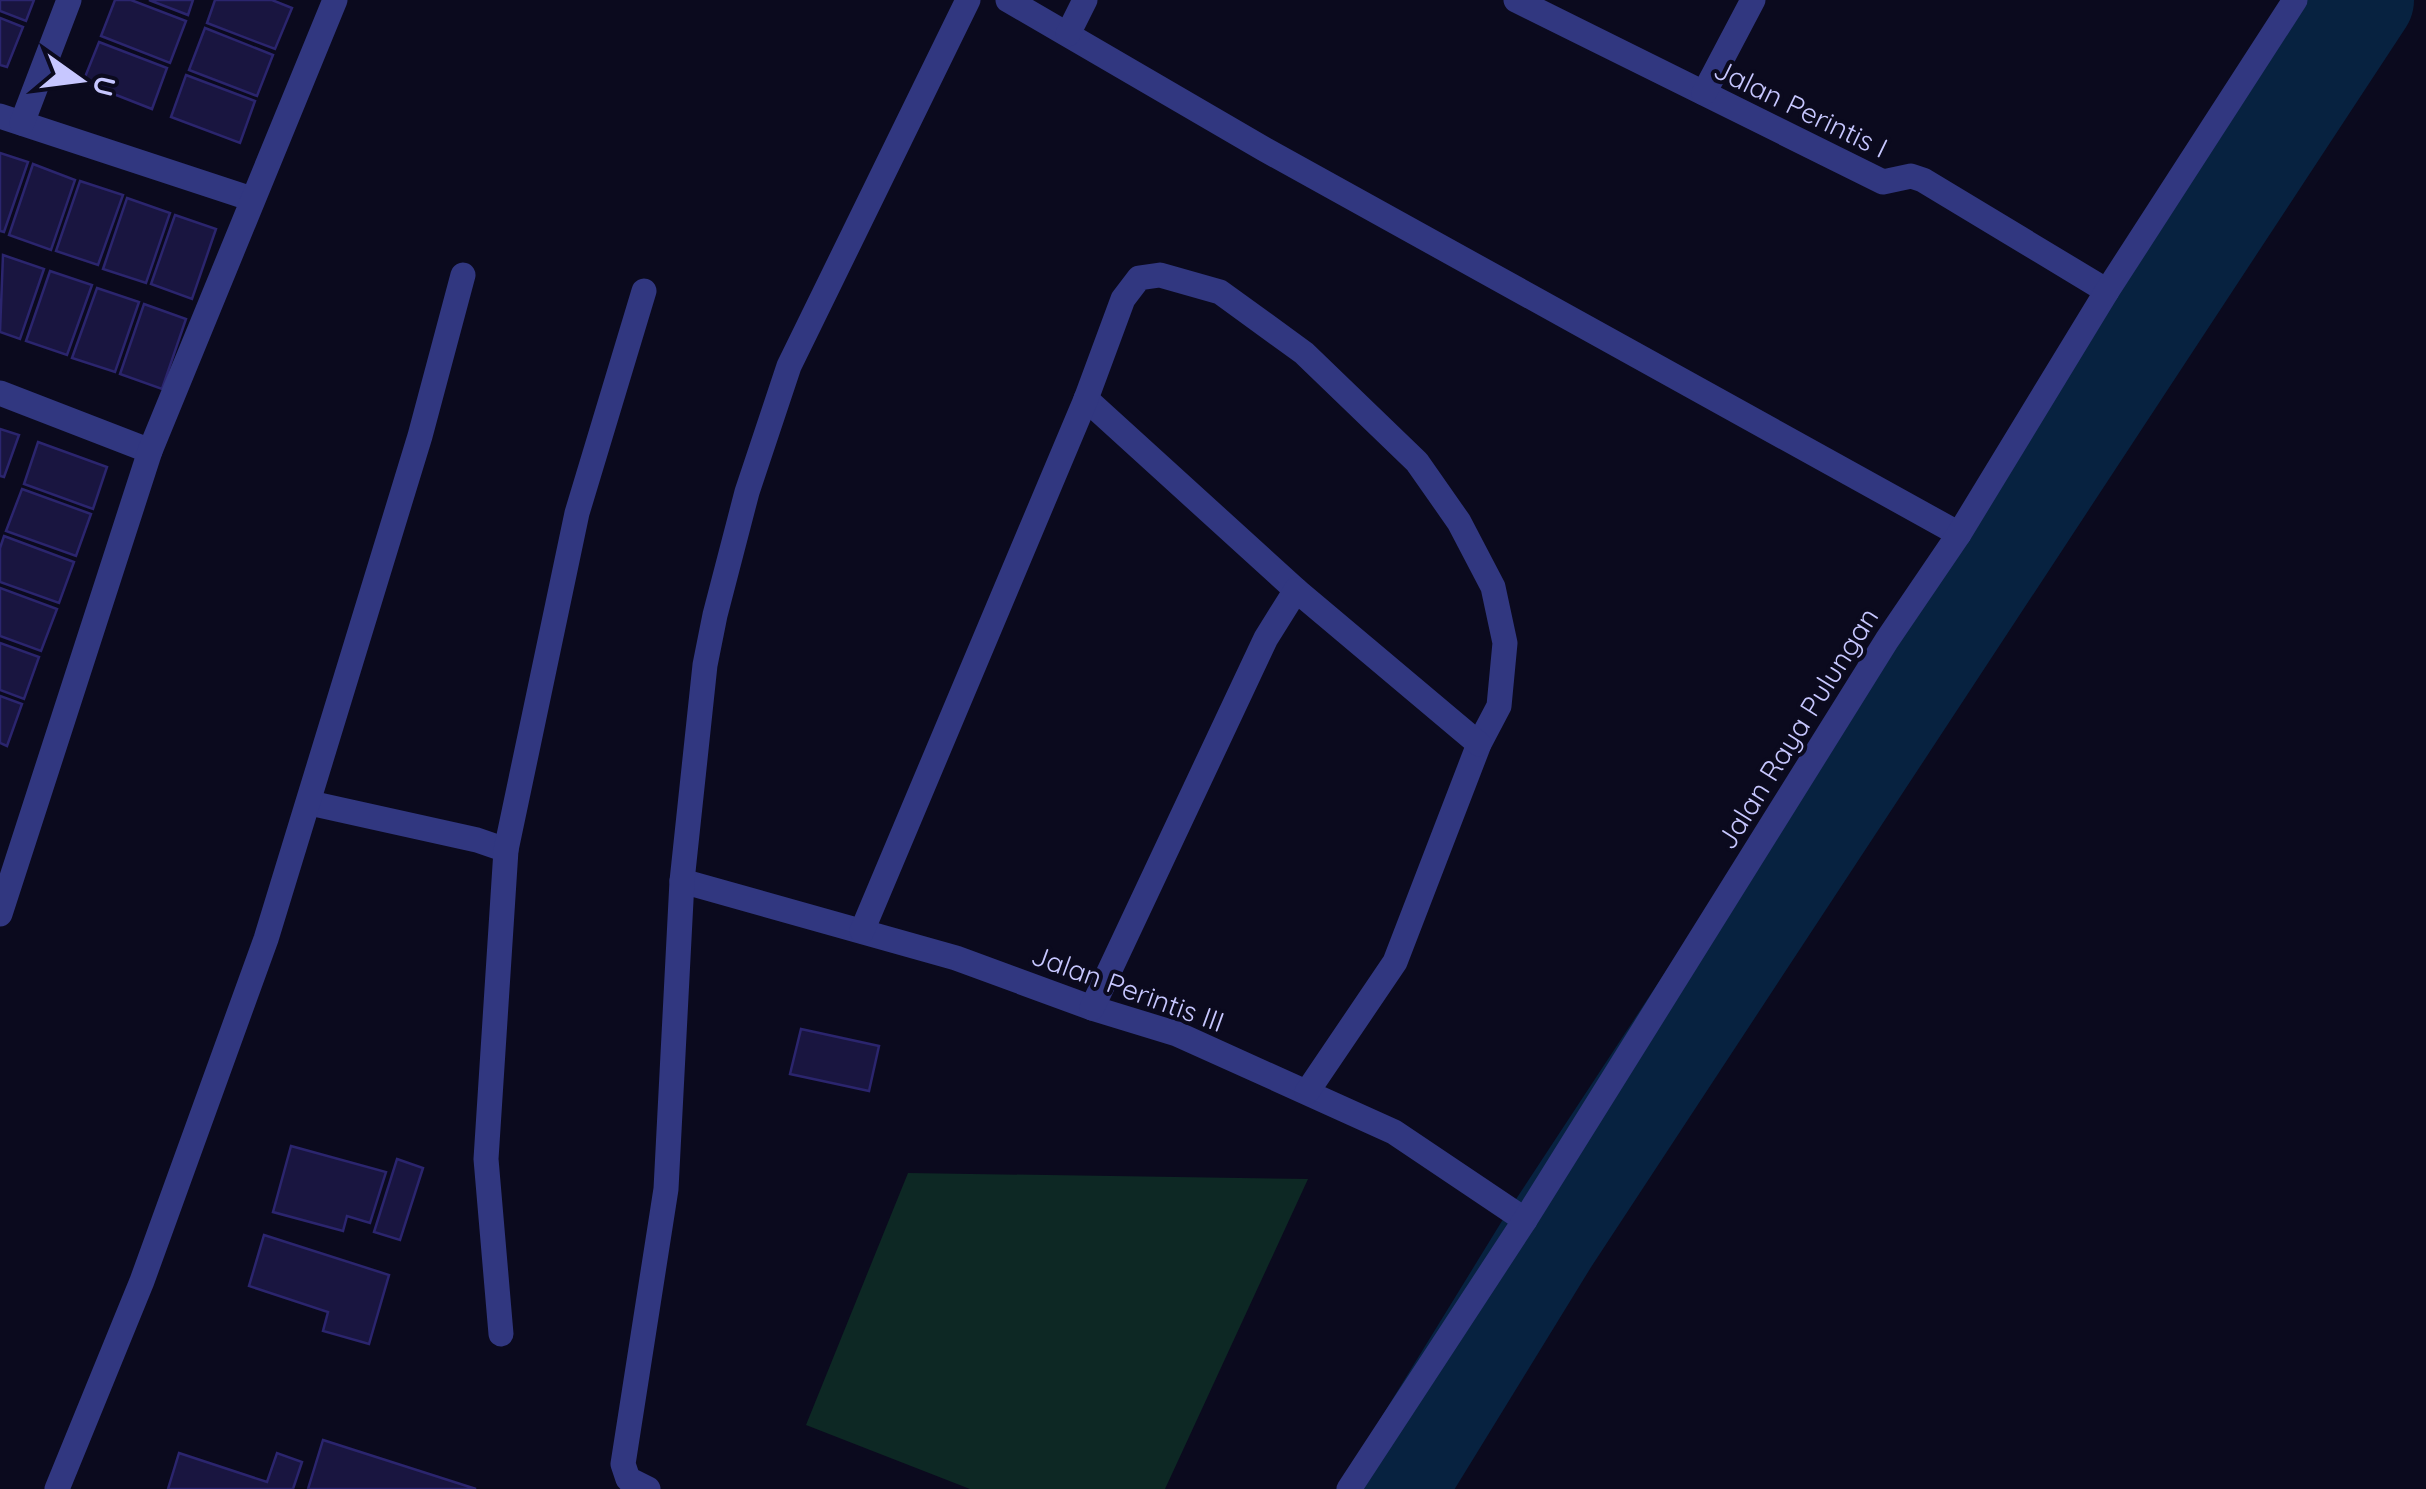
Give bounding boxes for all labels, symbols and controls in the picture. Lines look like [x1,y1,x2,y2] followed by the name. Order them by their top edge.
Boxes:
[30,30,130,130] north arrow
[1709,51,1893,165] street label: Jalan Perintis I
[85,72,124,100] text: U
[1709,601,1885,855] street label: Jalan Raya Pulungan
[1027,937,1229,1039] street label: Jalan Perintis III

